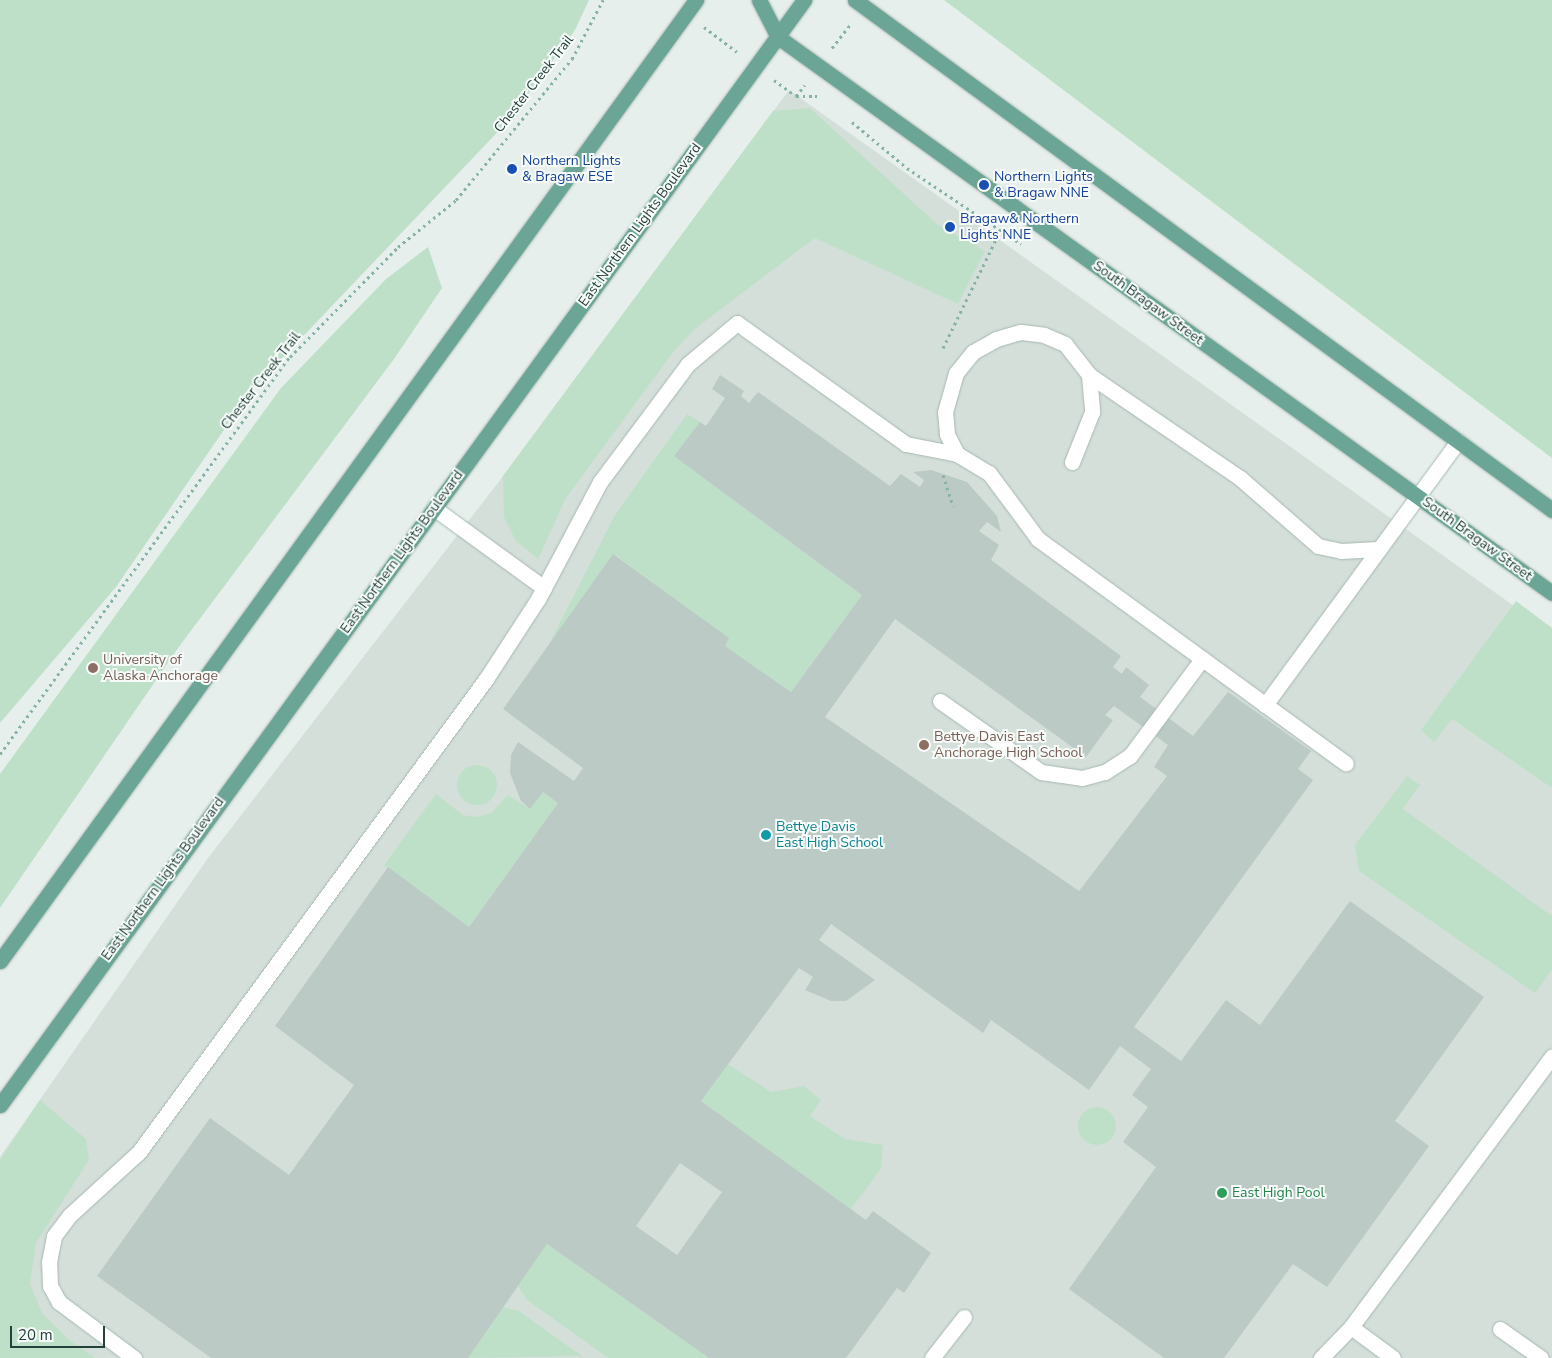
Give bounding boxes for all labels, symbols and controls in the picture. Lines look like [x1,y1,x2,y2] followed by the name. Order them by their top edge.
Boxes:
[491,32,577,136] street label: Chester Creek Trail
[575,140,705,310] street label: East Northern Lights Boulevard
[522,153,621,186] place label: Northern Lights & Bragaw ESE
[506,163,518,175] marker: Northern Lights & Bragaw ESE
[994,169,1093,202] place label: Northern Lights & Bragaw NNE
[978,179,990,191] marker: Northern Lights & Bragaw NNE
[960,211,1079,243] place label: Bragaw& Northern Lights NNE
[944,221,956,233] marker: Bragaw& Northern Lights NNE
[1090,258,1206,348] street label: South Bragaw Street
[218,329,304,433] street label: Chester Creek Trail
[337,467,467,637] street label: East Northern Lights Boulevard
[1419,494,1535,584] street label: South Bragaw Street
[103,652,218,684] place label: University of Alaska Anchorage
[87,662,99,674] marker: University of Alaska Anchorage
[934,729,1082,762] place label: Bettye Davis East Anchorage High School
[918,739,930,751] marker: Bettye Davis East Anchorage High School
[98,794,228,964] street label: East Northern Lights Boulevard
[776,819,883,852] place label: Bettye Davis East High School
[760,829,772,841] marker: Bettye Davis East High School
[1232,1185,1325,1201] place label: East High Pool
[1216,1187,1228,1199] marker: East High Pool
[12,1316,108,1348] scale bar
[18,1325,53,1345] text: 20 m

